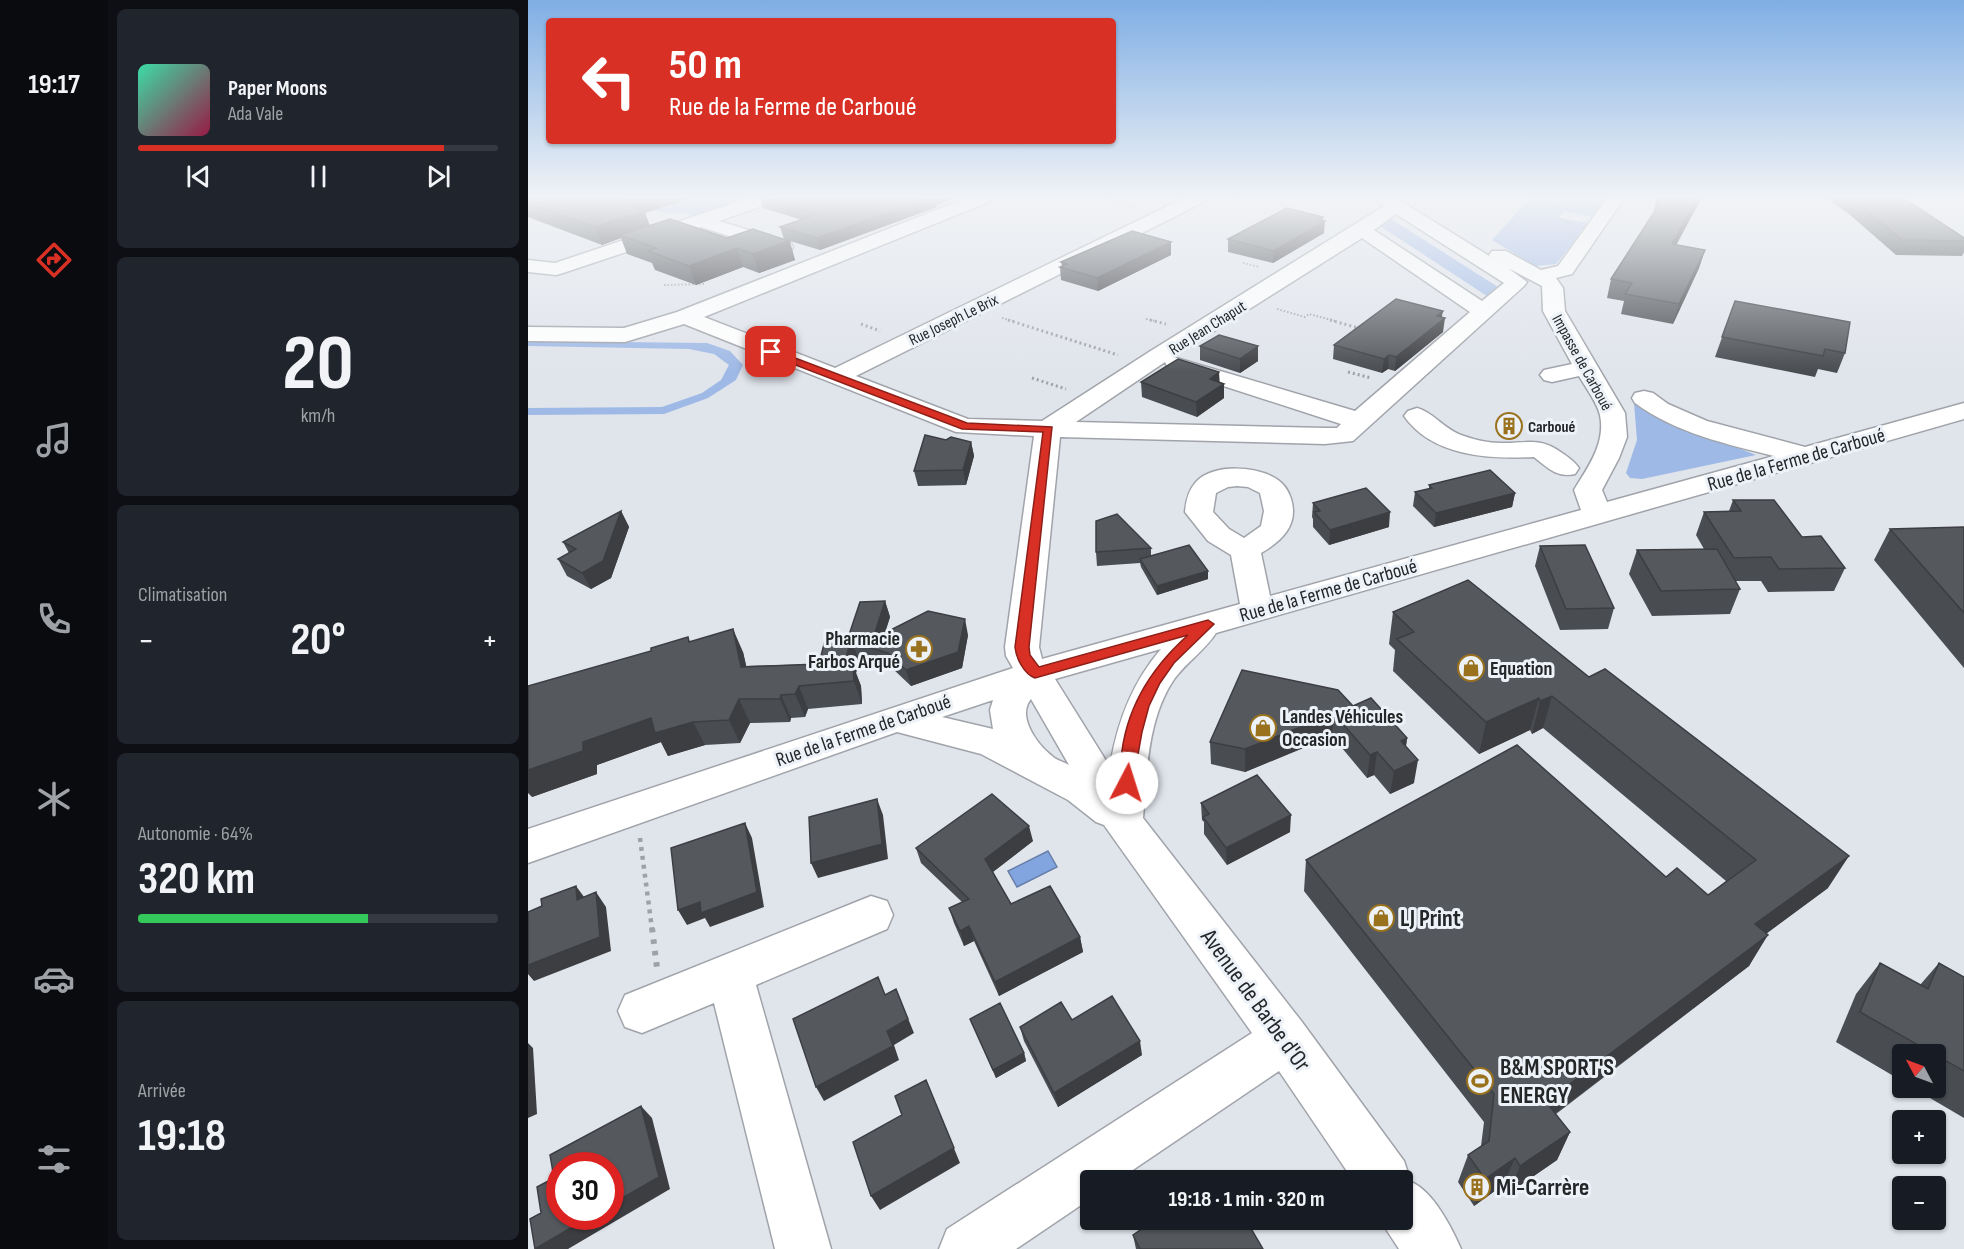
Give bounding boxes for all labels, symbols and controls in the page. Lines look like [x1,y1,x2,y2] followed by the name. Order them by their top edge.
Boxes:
[669,40,742,91] text: 50 m
[570,42,648,120] icon: left
[28,69,80,101] text: 19:17
[228,75,327,102] text: Paper Moons
[669,91,917,123] text: Rue de la Ferme de Carboué
[228,102,283,126] text: Ada Vale
[182,160,215,193] icon: previous
[302,160,335,193] icon: pause
[422,160,455,193] icon: next
[33,239,75,281] icon: directions
[906,291,1001,350] street label: Rue Joseph Le Brix
[1166,297,1250,359] street label: Rue Jean Chaput
[1547,311,1616,414] street label: Impasse de Carboué
[282,318,354,411] text: 20
[745,326,796,377] pin
[754,335,787,368] icon: arrive
[301,404,335,428] text: km/h
[1494,411,1524,441] building icon: Carboué
[1528,418,1575,437] place label: Carboué
[33,419,75,461] icon: music
[1705,423,1888,497] street label: Rue de la Ferme de Carboué
[1237,554,1420,628] street label: Rue de la Ferme de Carboué
[138,583,227,607] text: Climatisation
[33,598,75,640] icon: phone
[290,613,346,668] text: 20°
[138,621,154,661] text: −
[482,621,498,661] text: +
[808,627,900,674] place label: Pharmacie Farbos Arqué
[904,634,934,664] pharmacy icon: Pharmacie Farbos Arqué
[1456,653,1486,683] shop icon: Equation
[1490,657,1552,681] place label: Equation
[773,690,954,772] street label: Rue de la Ferme de Carboué
[1282,705,1403,752] place label: Landes Véhicules Occasion
[1248,713,1278,743] shop icon: Landes Véhicules Occasion
[1095,751,1159,815] position arrow
[33,778,75,820] icon: climate
[138,822,253,846] text: Autonomie · 64%
[138,852,255,907] text: 320 km
[1366,903,1396,933] shop icon: LJ Print
[1400,904,1461,933] place label: LJ Print
[1194,923,1317,1077] street label: Avenue de Barbe d'Or
[33,958,75,1000] icon: car
[1892,1044,1946,1098] north arrow
[1892,1044,1946,1230] map controls
[1500,1053,1614,1110] place label: B&M SPORT'S ENERGY
[1465,1066,1495,1096] sports icon: B&M SPORT'S ENERGY
[138,1079,186,1103] text: Arrivée
[138,1109,226,1164] text: 19:18
[1892,1110,1946,1164] button: +
[33,1138,75,1180] icon: filters
[546,1152,624,1230] speed limit sign: 30
[1462,1172,1492,1202] building icon: Mi-Carrère
[1496,1173,1589,1202] place label: Mi-Carrère
[1892,1176,1946,1230] button: −
[1168,1186,1325,1213] text: 19:18 · 1 min · 320 m

